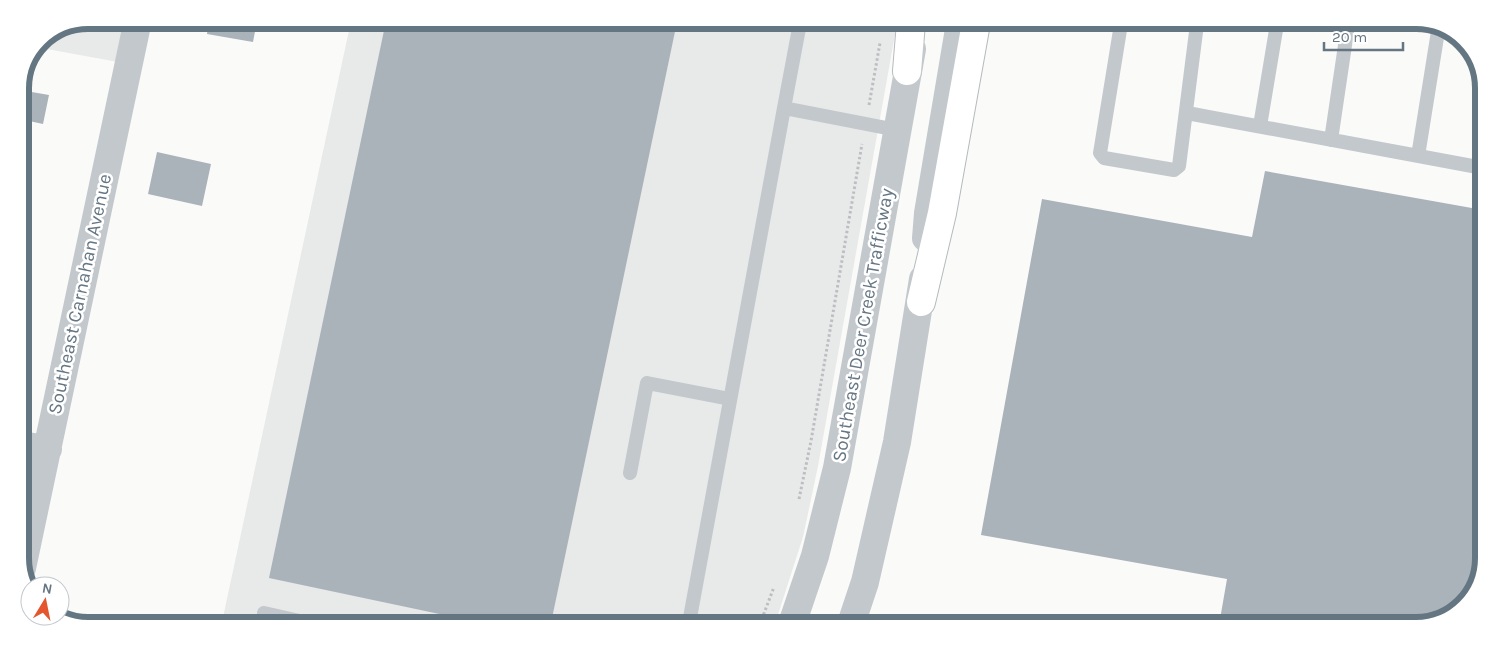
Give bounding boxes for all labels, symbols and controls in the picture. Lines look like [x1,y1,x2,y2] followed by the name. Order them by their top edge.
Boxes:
[1324,20,1403,52] scale bar
[1332,28,1367,46] text: 20 m
[44,172,116,416] street label: Southeast Carnahan Avenue
[828,186,898,464] street label: Southeast Deer Creek Trafficway
[20,576,70,626] north arrow
[41,579,54,598] text: N

